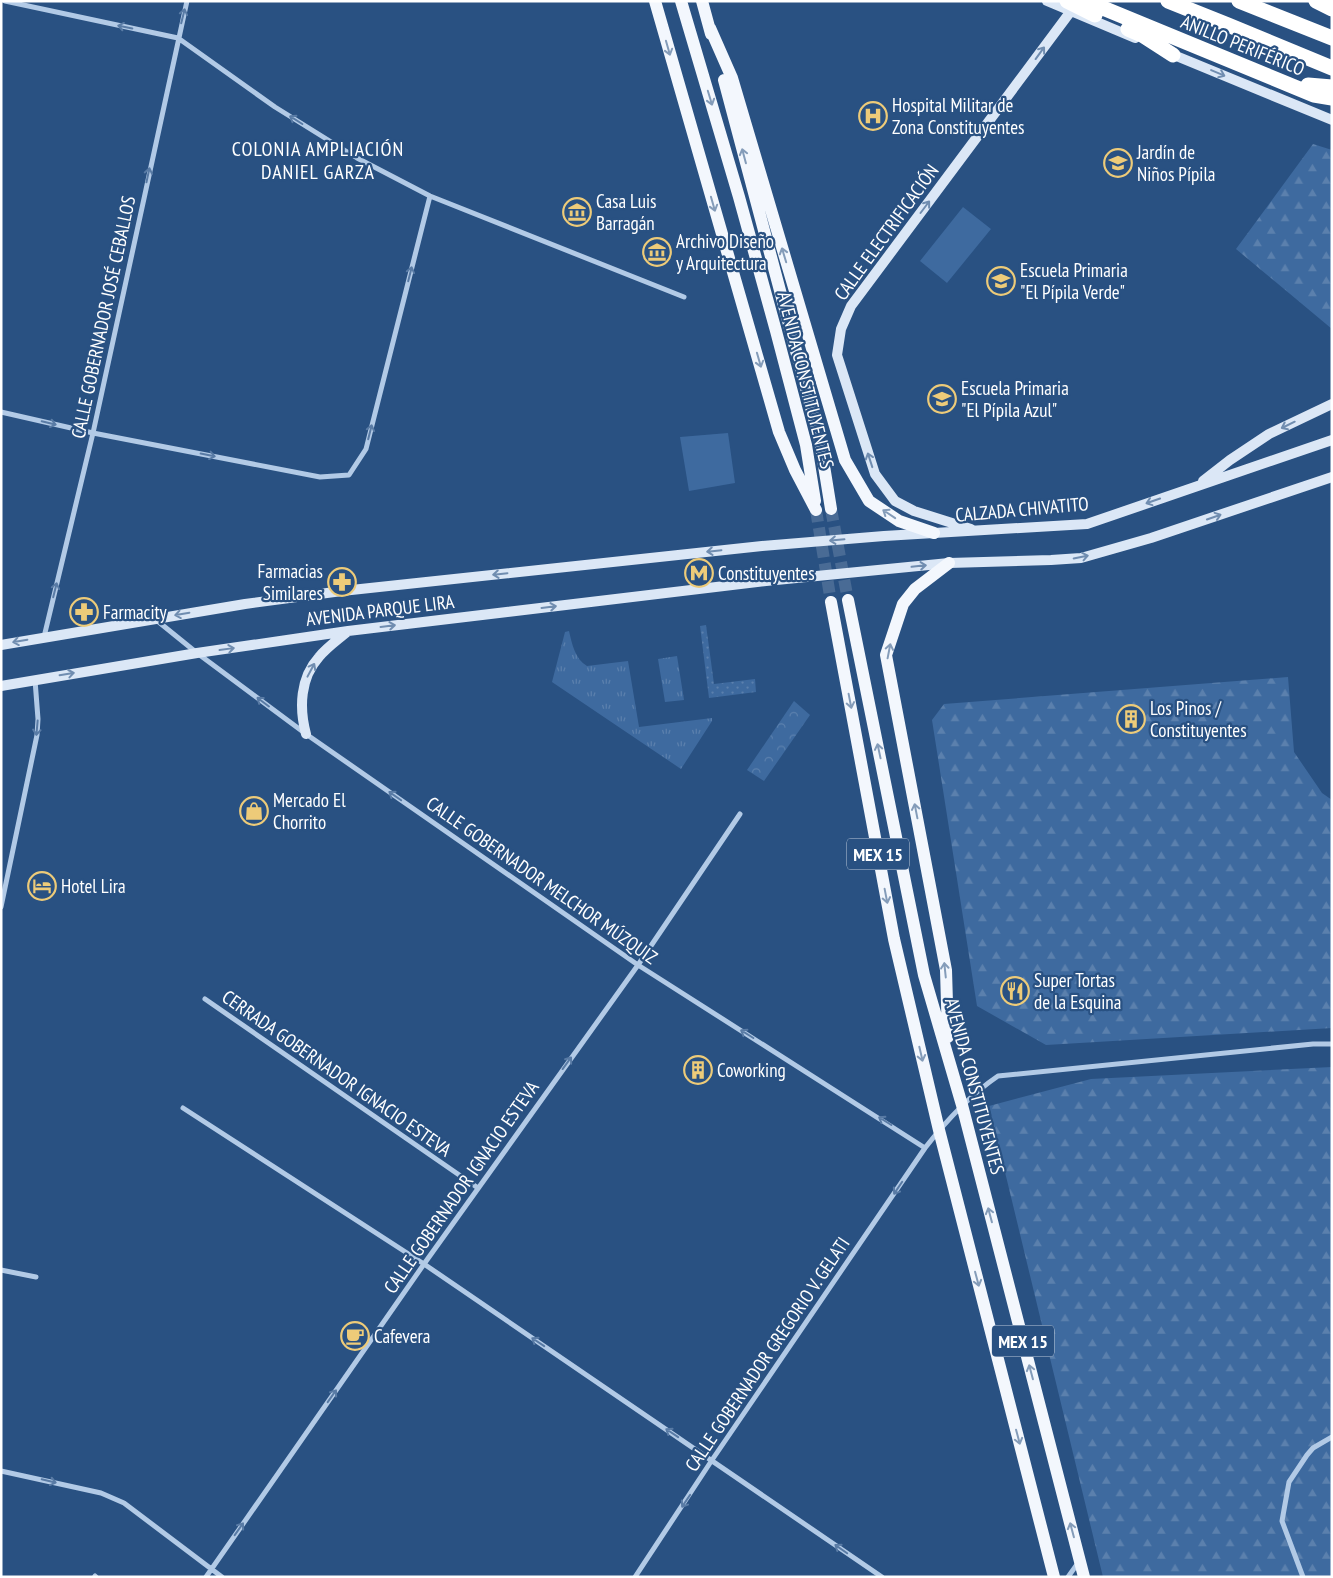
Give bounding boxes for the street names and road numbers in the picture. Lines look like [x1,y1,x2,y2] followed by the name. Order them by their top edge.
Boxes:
[1178,9,1308,81] street label: ANILLO PERIFÉRICO
[829,159,943,305] street label: CALLE ELECTRIFICACIÓN
[66,194,140,440] street label: CALLE GOBERNADOR JOSÉ CEBALLOS
[772,289,840,471] street label: AVENIDA CONSTITUYENTES
[954,491,1090,527] street label: CALZADA CHIVATITO
[304,589,456,631] street label: AVENIDA PARQUE LIRA
[422,791,662,969] street label: CALLE GOBERNADOR MELCHOR MÚZQUIZ
[847,839,909,870] road number: MEX 15
[218,984,456,1162] street label: CERRADA GOBERNADOR IGNACIO ESTEVA
[940,995,1010,1177] street label: AVENIDA CONSTITUYENTES
[378,1076,544,1298] street label: CALLE GOBERNADOR IGNACIO ESTEVA
[679,1232,855,1476] street label: CALLE GOBERNADOR GREGORIO V. GELATI
[992,1325,1054,1356] road number: MEX 15

